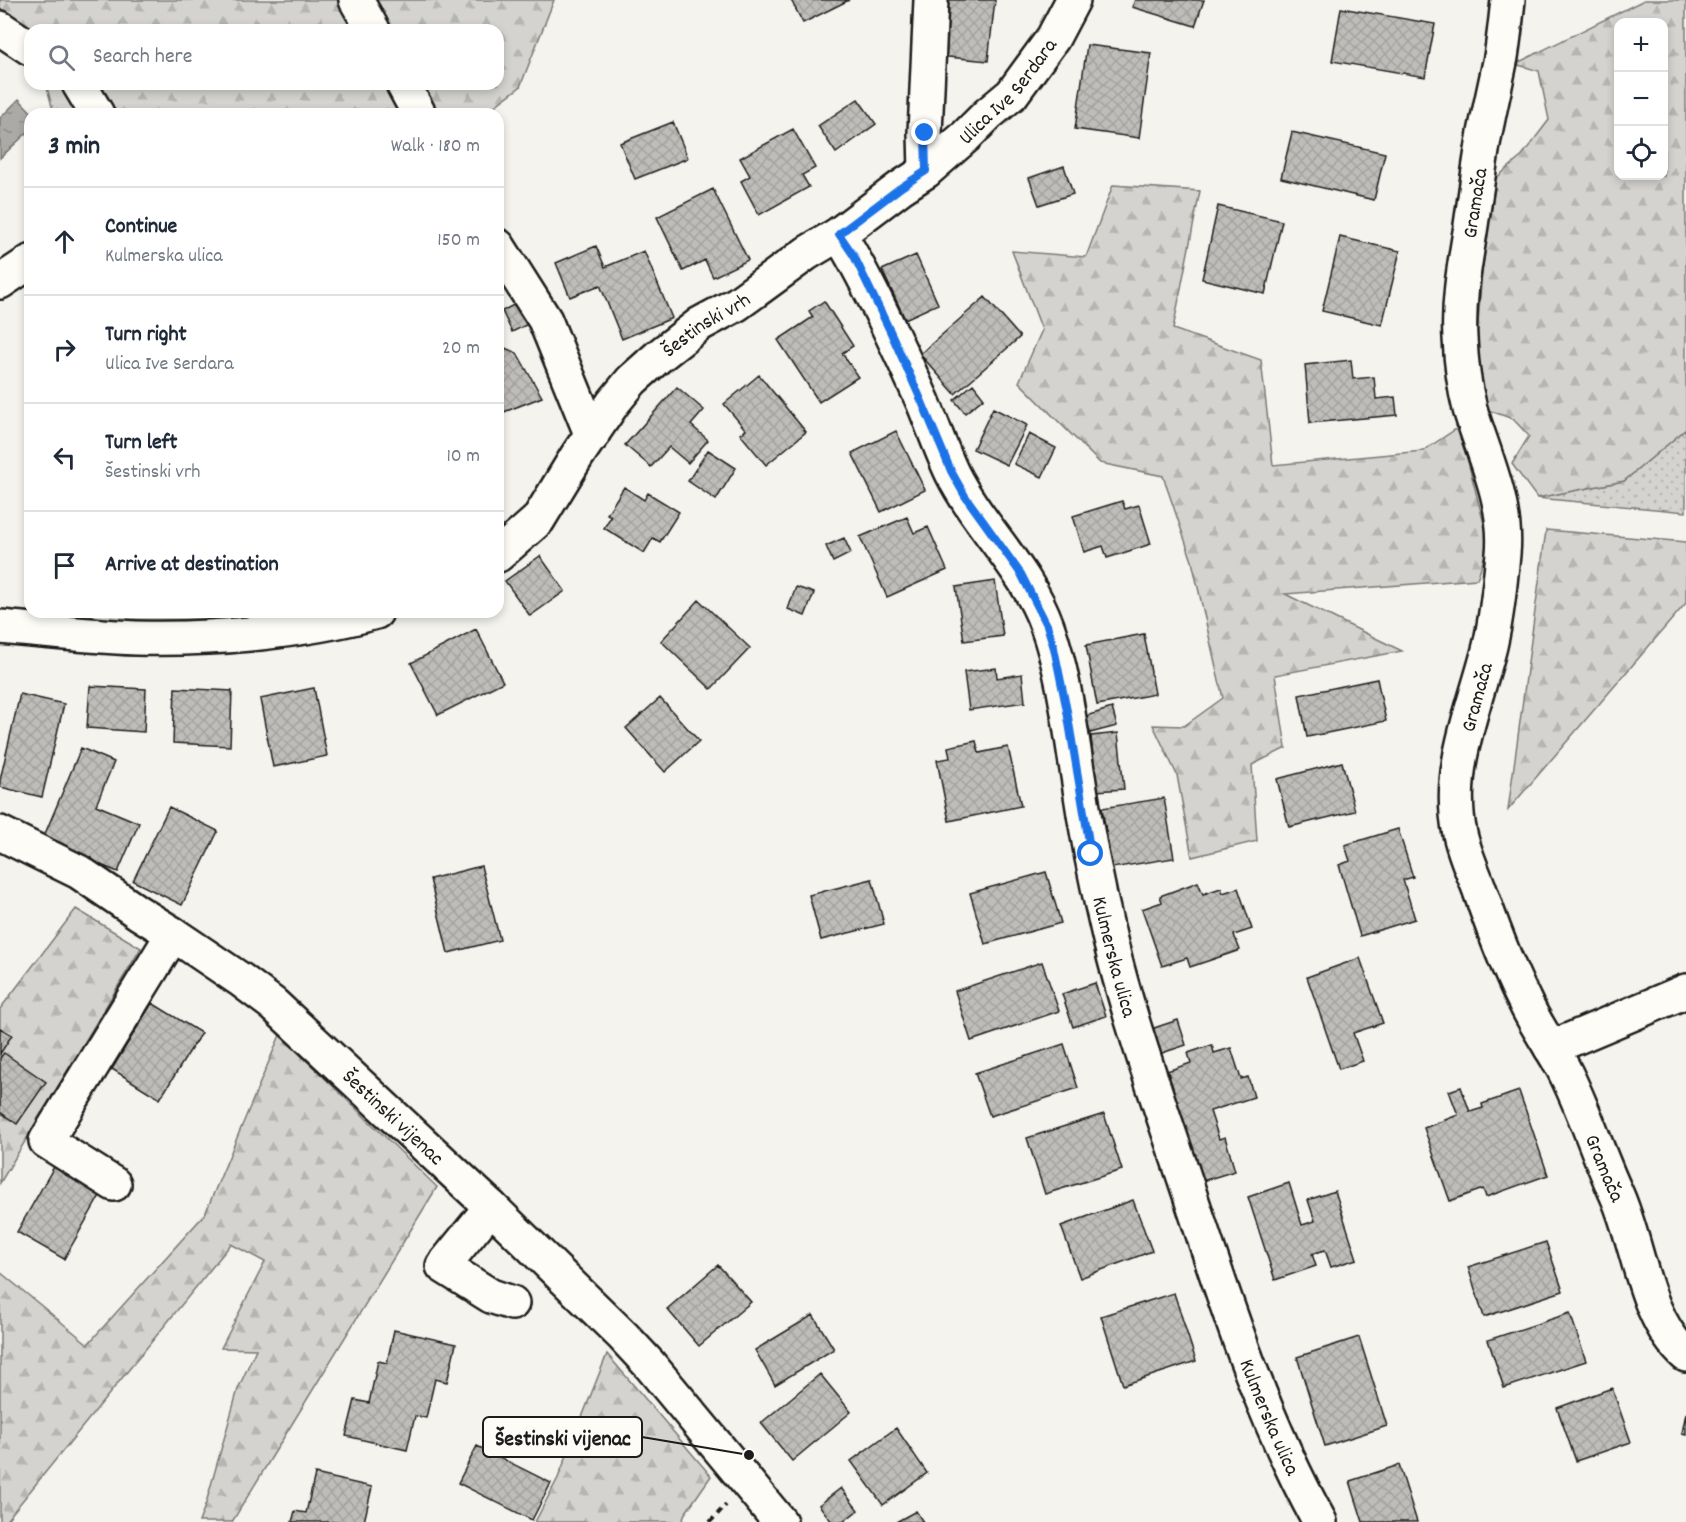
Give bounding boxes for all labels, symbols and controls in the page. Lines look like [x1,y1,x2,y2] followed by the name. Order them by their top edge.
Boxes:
[1614,18,1668,180] map controls
[1614,18,1668,72] button: +
[24,24,504,90] search box
[953,32,1067,153] street label: Ulica Ive Serdara
[45,41,78,74] icon: search
[93,42,192,73] text: Search here
[1614,72,1668,126] button: −
[911,119,937,145] route end
[1614,126,1668,180] button: locate
[48,129,100,166] text: 3 min
[391,133,480,161] text: Walk · 180 m
[1457,165,1497,241] street label: Gramača
[105,212,177,243] text: Continue
[48,225,81,258] icon: ahead
[437,227,480,255] text: 150 m
[105,243,223,271] text: Kulmerska ulica
[657,287,758,366] street label: Šestinski vrh
[105,320,187,351] text: Turn right
[48,333,81,366] icon: right
[442,335,480,363] text: 20 m
[105,351,234,379] text: Ulica Ive Serdara
[105,428,177,459] text: Turn left
[48,441,81,474] icon: left
[446,443,480,471] text: 10 m
[105,459,201,487] text: Šestinski vrh
[48,549,81,582] icon: arrive
[105,550,279,581] text: Arrive at destination
[1455,659,1503,736] street label: Gramača
[1077,840,1103,866] route start
[1082,894,1143,1022] street label: Kulmerska ulica
[334,1064,449,1174] street label: Šestinski vijenac
[1575,1131,1631,1209] street label: Gramača
[1230,1355,1306,1482] street label: Kulmerska ulica
[483,1417,642,1457] callout: Šestinski vijenac
[495,1425,631,1456] text: Šestinski vijenac

